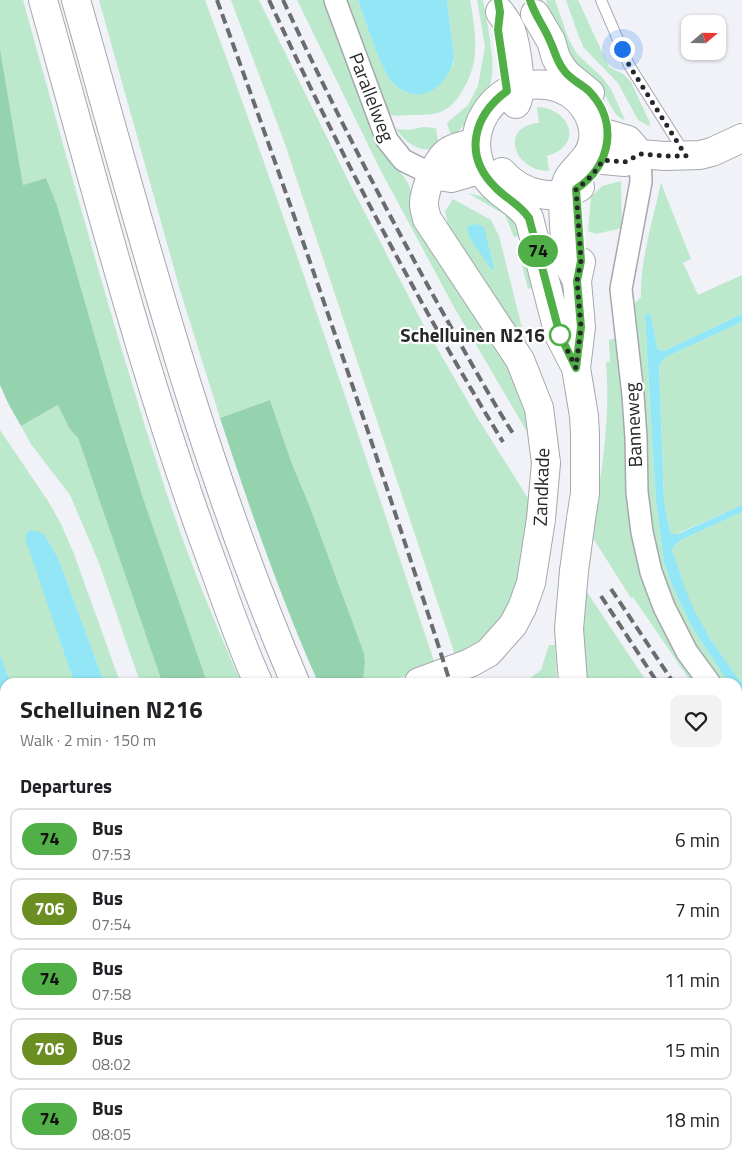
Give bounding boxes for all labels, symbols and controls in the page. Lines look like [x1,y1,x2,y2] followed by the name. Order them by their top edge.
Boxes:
[681,15,726,60] north arrow
[681,15,726,60] map controls
[610,37,635,62] your location
[342,48,403,146] street label: Parallelweg
[516,235,560,267] line badge: 74
[528,237,548,264] text: 74
[400,320,545,349] place label: Schelluinen N216
[549,324,571,346] marker: Schelluinen N216
[616,382,649,468] street label: Banneweg
[525,447,556,527] street label: Zandkade
[20,691,203,727] text: Schelluinen N216
[670,695,722,747] button: heart
[20,728,156,752] text: Walk · 2 min · 150 m
[20,771,112,800] text: Departures
[92,813,123,842] text: Bus
[39,825,60,852] text: 74
[675,825,720,854] text: 6 min
[92,842,131,866] text: 07:53
[92,883,123,912] text: Bus
[34,895,65,922] text: 706
[675,895,720,924] text: 7 min
[92,912,131,936] text: 07:54
[92,953,123,982] text: Bus
[39,965,60,992] text: 74
[664,965,720,994] text: 11 min
[92,982,131,1006] text: 07:58
[92,1023,123,1052] text: Bus
[34,1035,65,1062] text: 706
[664,1035,720,1064] text: 15 min
[92,1052,131,1076] text: 08:02
[92,1093,123,1122] text: Bus
[39,1105,60,1132] text: 74
[664,1105,720,1134] text: 18 min
[92,1122,131,1146] text: 08:05

